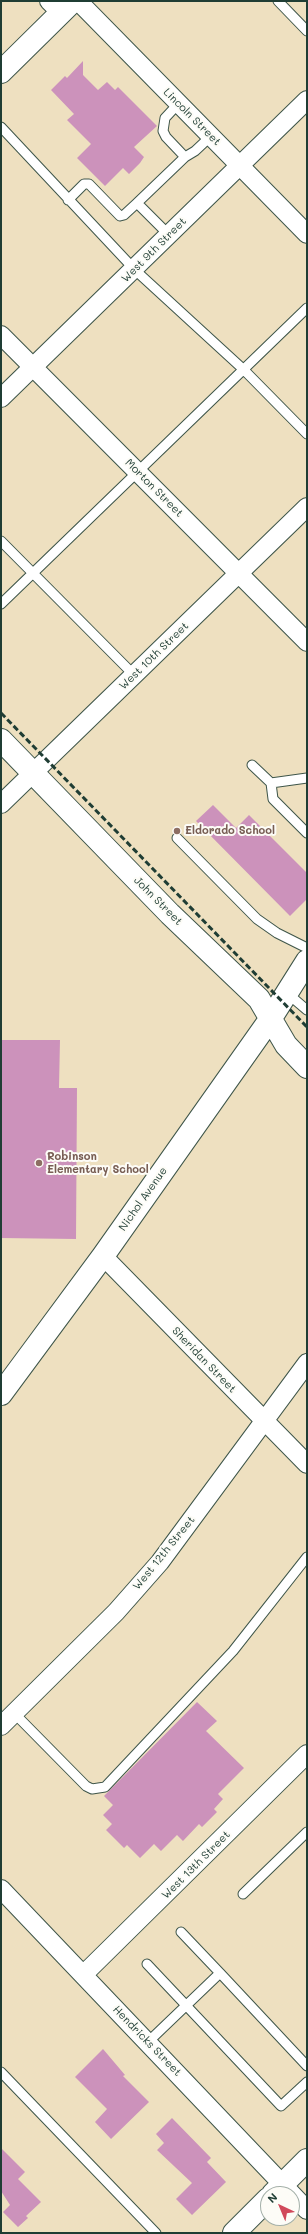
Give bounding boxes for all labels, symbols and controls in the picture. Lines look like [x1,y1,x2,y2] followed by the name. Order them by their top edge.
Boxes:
[161,86,223,148] street label: Lincoln Street
[119,215,189,285] street label: West 9th Street
[122,456,186,520] street label: Morton Street
[117,619,191,693] street label: West 10th Street
[185,824,275,838] place label: Eldorado School
[172,826,182,836] marker: Eldorado School
[131,874,185,928] street label: John Street
[47,1150,149,1176] place label: Robinson Elementary School
[34,1158,44,1168] marker: Robinson Elementary School
[116,1164,170,1234] street label: Nichol Avenue
[169,1324,239,1396] street label: Sheridan Street
[130,1514,198,1592] street label: West 12th Street
[159,1828,233,1902] street label: West 13th Street
[110,2003,184,2079] street label: Hendricks Street
[260,2186,300,2226] north arrow
[264,2189,280,2206] text: N

